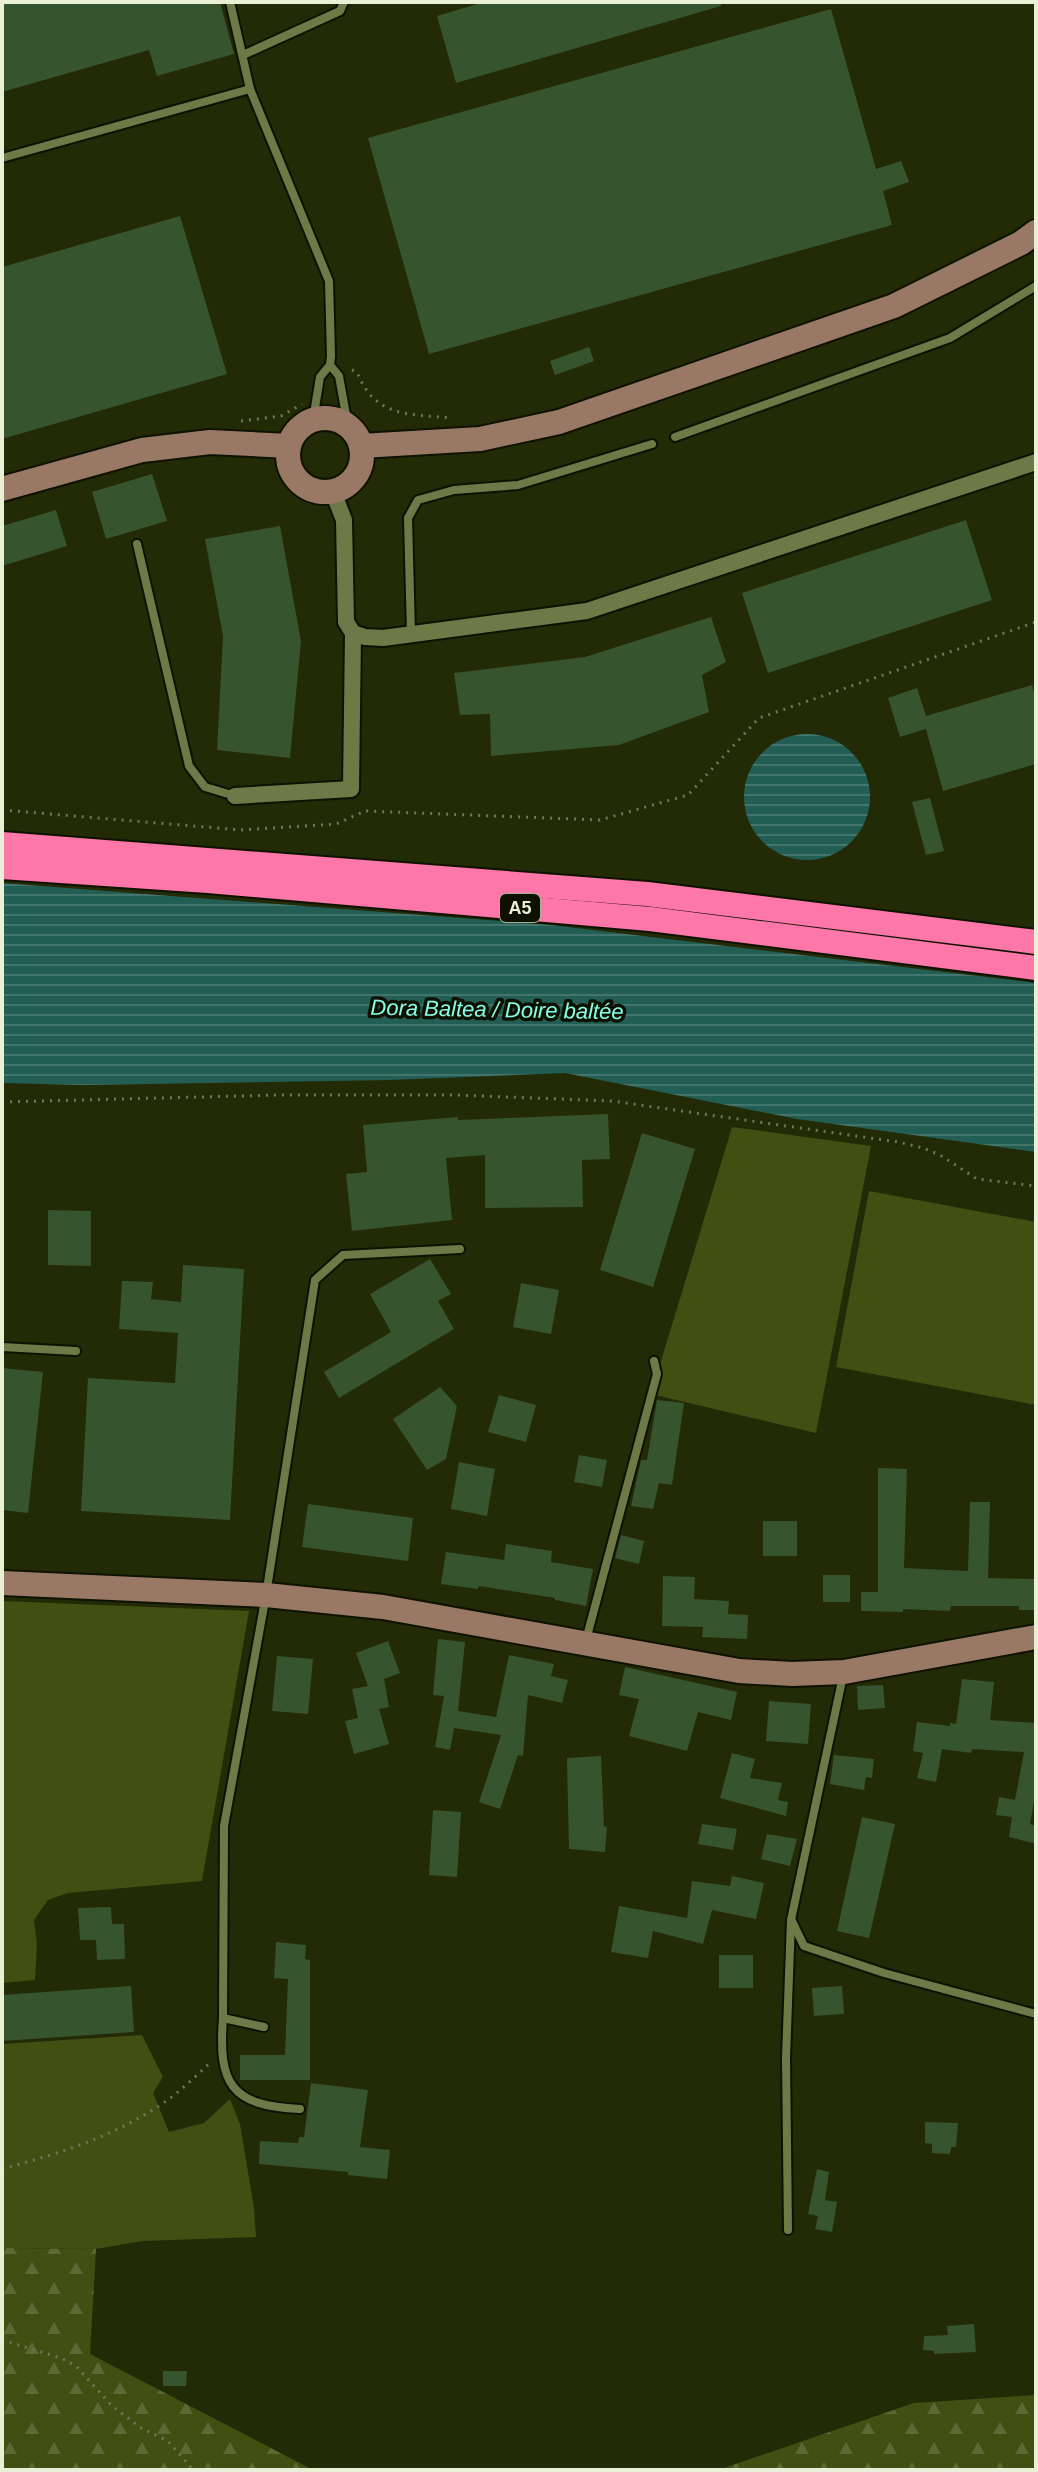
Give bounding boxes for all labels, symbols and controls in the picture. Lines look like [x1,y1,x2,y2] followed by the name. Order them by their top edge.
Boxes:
[500,894,540,922] road number: A5
[370,995,624,1024] water label: Dora Baltea / Doire baltée

